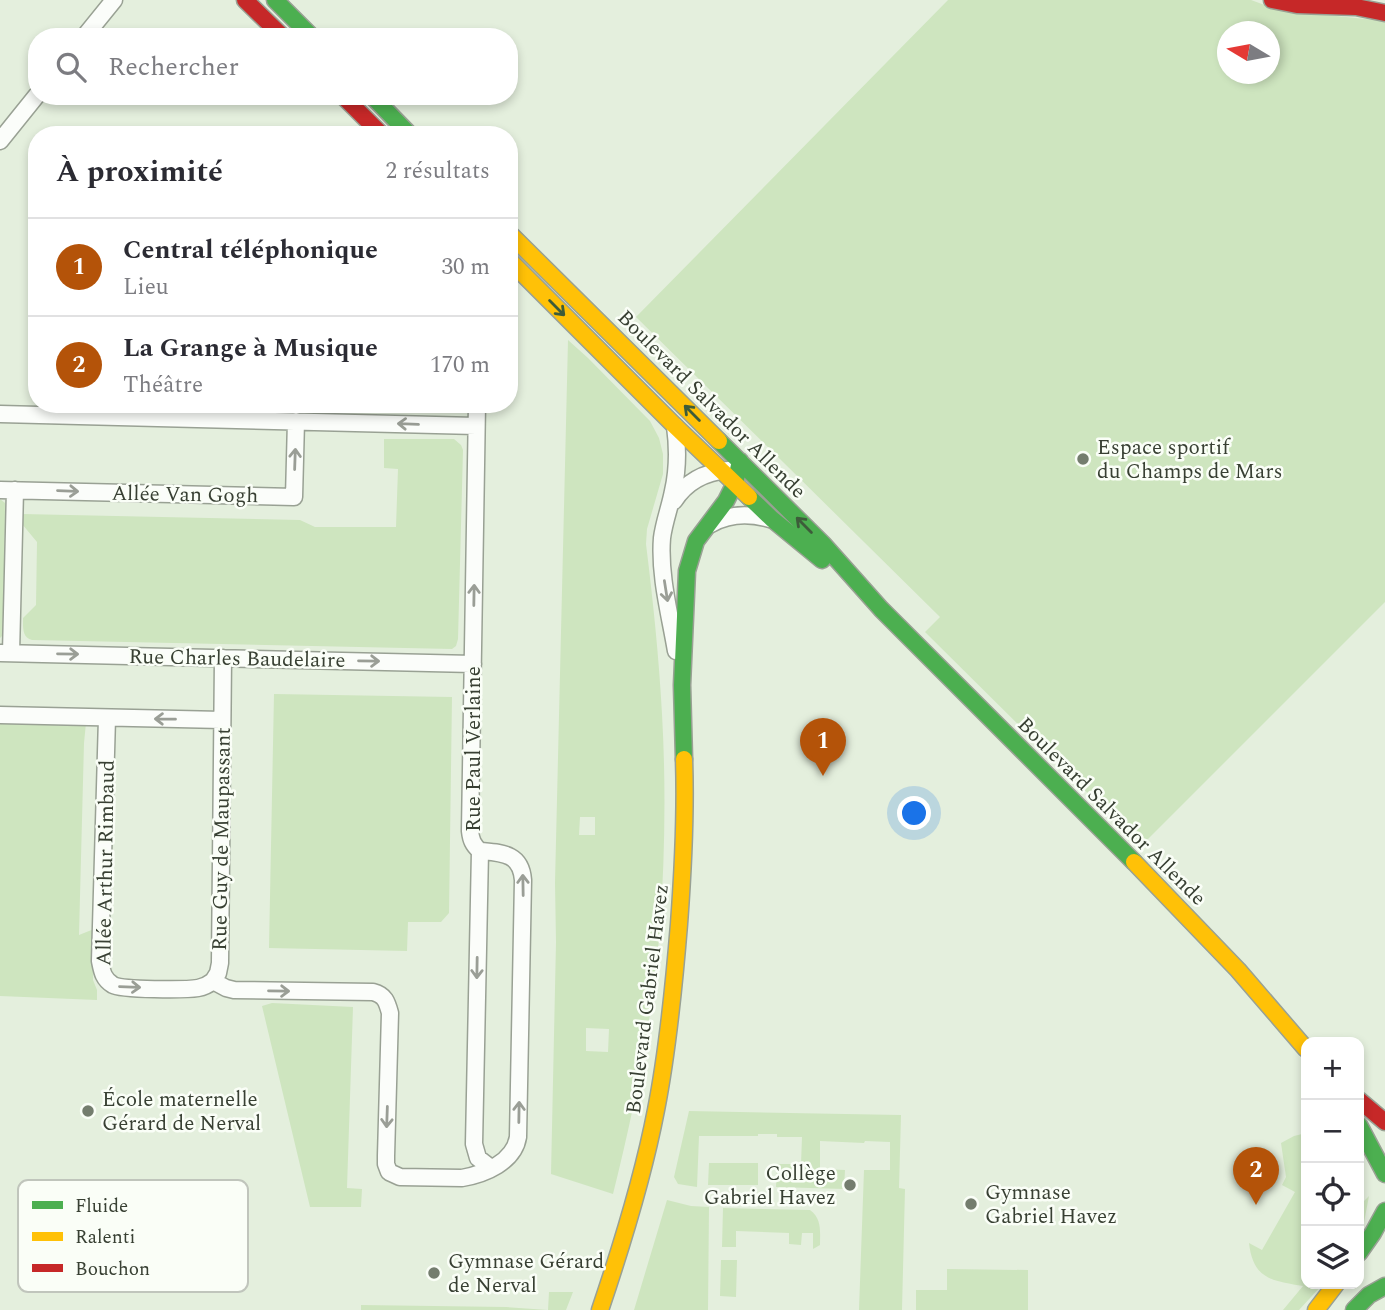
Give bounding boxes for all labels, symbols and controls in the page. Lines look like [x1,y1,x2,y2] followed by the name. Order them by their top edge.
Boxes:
[1217,21,1280,84] north arrow
[28,28,518,105] search box
[108,47,239,87] text: Rechercher
[52,48,90,86] icon: search
[56,149,223,195] text: À proximité
[385,154,490,189] text: 2 résultats
[123,230,378,270] text: Central téléphonique
[73,250,85,285] text: 1
[441,250,490,285] text: 30 m
[123,270,169,305] text: Lieu
[549,299,566,316] one-way arrow
[609,303,813,507] street label: Boulevard Salvador Allende
[123,328,378,368] text: La Grange à Musique
[73,348,85,383] text: 2
[430,348,490,383] text: 170 m
[123,368,203,403] text: Théâtre
[683,405,700,422] one-way arrow
[397,418,420,431] one-way arrow
[1097,432,1283,488] place label: Espace sportif du Champs de Mars
[288,448,301,471] one-way arrow
[1075,451,1091,467] marker: Espace sportif du Champs de Mars
[111,478,259,512] street label: Allée Van Gogh
[56,485,79,498] one-way arrow
[796,516,813,533] one-way arrow
[660,579,673,602] one-way arrow
[467,584,481,607] one-way arrow
[128,641,346,677] street label: Rue Charles Baudelaire
[56,648,79,661] one-way arrow
[357,654,380,668] one-way arrow
[458,666,490,832] street label: Rue Paul Verlaine
[1009,710,1213,914] street label: Boulevard Salvador Allende
[153,713,176,726] one-way arrow
[800,718,846,776] pin: 1
[204,727,240,951] street label: Rue Guy de Maupassant
[88,759,124,967] street label: Allée Arthur Rimbaud
[897,796,931,830] your location
[516,874,530,897] one-way arrow
[618,882,678,1116] street label: Boulevard Gabriel Havez
[471,957,484,980] one-way arrow
[118,981,141,994] one-way arrow
[268,984,291,998] one-way arrow
[1301,1037,1364,1289] map controls
[1301,1037,1364,1100] button: +
[102,1084,261,1140] place label: École maternelle Gérard de Nerval
[1301,1100,1364,1163] button: −
[512,1101,526,1124] one-way arrow
[80,1103,96,1119] marker: École maternelle Gérard de Nerval
[380,1105,393,1128] one-way arrow
[1233,1147,1279,1205] pin: 2
[704,1158,836,1214] place label: Collège Gabriel Havez
[1301,1163,1364,1226] button: locate
[842,1177,858,1193] marker: Collège Gabriel Havez
[985,1177,1117,1233] place label: Gymnase Gabriel Havez
[18,1180,248,1292] legend
[75,1192,128,1221] text: Fluide
[963,1196,979,1212] marker: Gymnase Gabriel Havez
[75,1223,135,1252] text: Ralenti
[1301,1226,1364,1289] button: layers
[448,1246,604,1302] place label: Gymnase Gérard de Nerval
[75,1255,150,1284] text: Bouchon
[426,1265,442,1281] marker: Gymnase Gérard de Nerval

